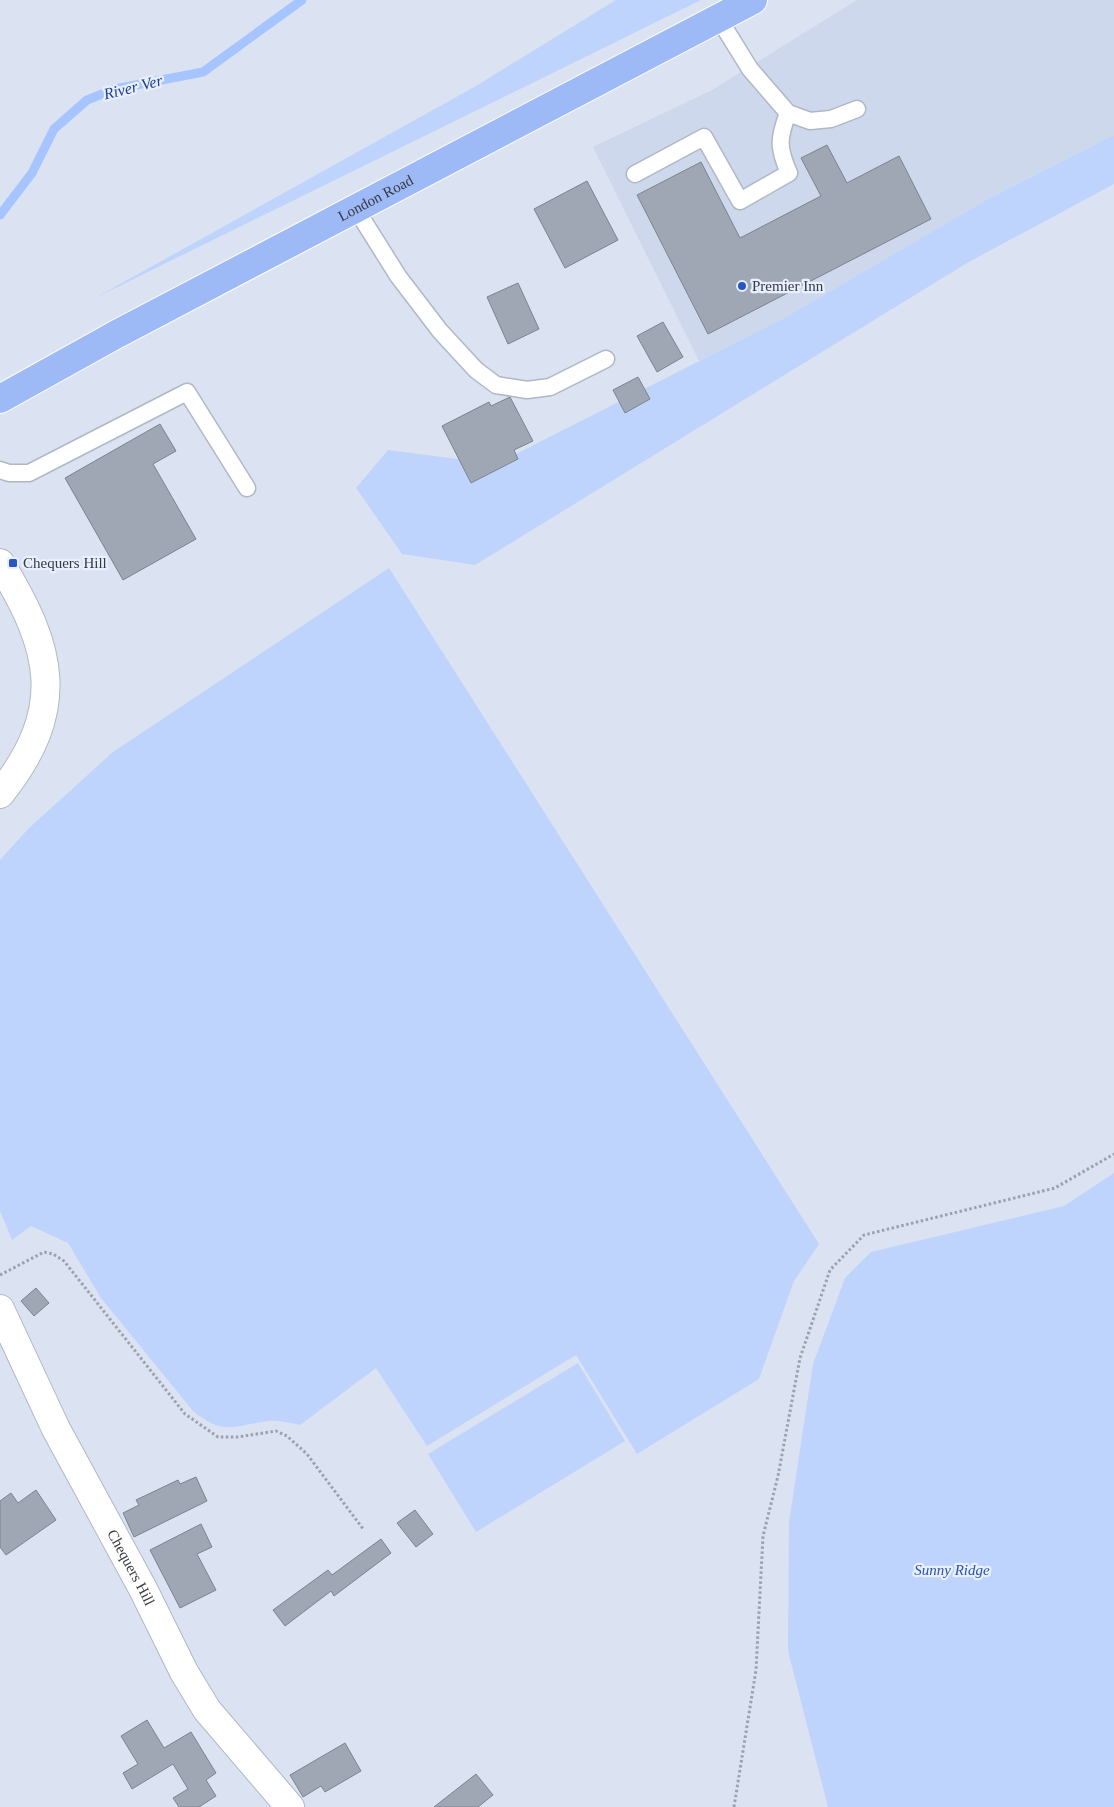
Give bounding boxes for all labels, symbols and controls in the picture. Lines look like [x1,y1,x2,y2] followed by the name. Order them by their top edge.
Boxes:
[101,71,165,103] water label: River Ver
[336,172,416,224] street label: London Road
[752,278,824,294] place label: Premier Inn
[736,280,748,292] marker: Premier Inn
[23,555,107,571] place label: Chequers Hill
[7,557,19,569] marker: Chequers Hill
[104,1527,158,1608] street label: Chequers Hill
[914,1562,990,1578] park label: Sunny Ridge

